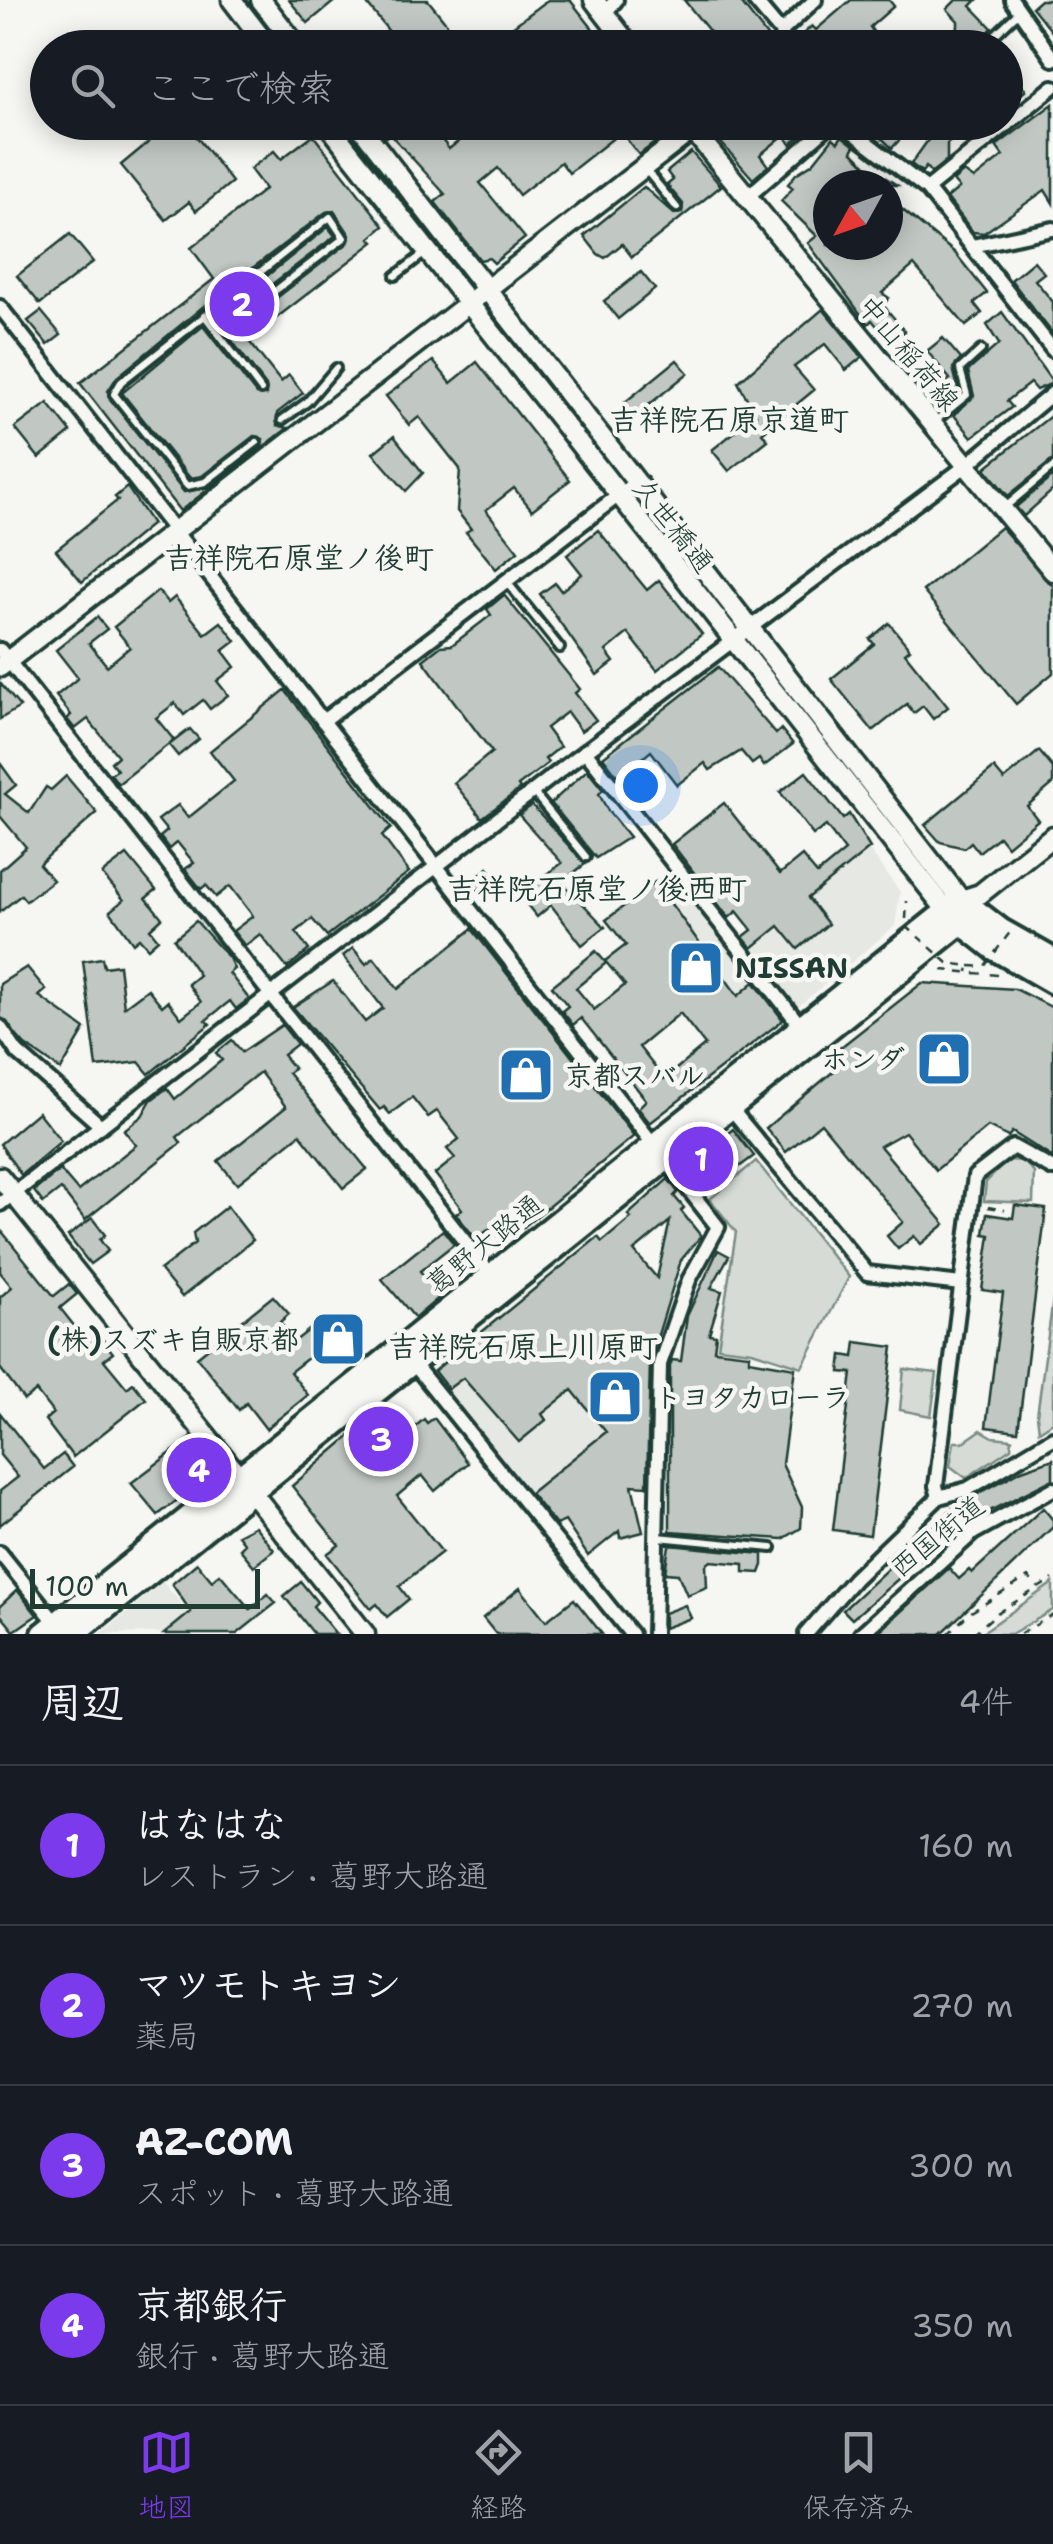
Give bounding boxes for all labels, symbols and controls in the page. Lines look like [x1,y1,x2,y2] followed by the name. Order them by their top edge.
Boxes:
[30,30,1023,140] search box
[65,58,120,113] icon: search
[145,62,335,113] text: ここで検索
[813,170,903,260] north arrow
[210,266,274,342] pin: 2
[849,287,969,419] street label: 中山稲荷線
[609,399,849,440] district label: 吉祥院石原京道町
[625,469,723,581] street label: 久世橋通
[164,537,434,578] district label: 吉祥院石原堂ノ後町
[615,760,666,811] your location
[447,868,747,909] district label: 吉祥院石原堂ノ後西町
[666,938,726,998] shop icon: NISSAN
[735,949,848,987] place label: NISSAN
[914,1029,974,1089] shop icon: ホンダ
[821,1040,905,1078] place label: ホンダ
[496,1045,556,1105] shop icon: 京都スバル
[565,1056,705,1094] place label: 京都スバル
[668,1122,734,1196] pin: 1
[418,1185,550,1303] street label: 葛野大路通
[308,1309,368,1369] shop icon: (株)スズキ自販京都
[47,1320,299,1358] place label: (株)スズキ自販京都
[388,1326,658,1367] district label: 吉祥院石原上川原町
[585,1367,645,1427] shop icon: トヨタカローラ
[654,1378,850,1416] place label: トヨタカローラ
[348,1402,414,1476] pin: 3
[166,1432,232,1508] pin: 4
[882,1486,992,1586] street label: 西国街道
[30,1564,260,1608] scale bar
[45,1567,129,1605] text: 100 m
[40,1674,124,1730] text: 周辺
[959,1680,1013,1723] text: 4件
[135,1799,287,1850] text: はなはな
[65,1824,80,1867] text: 1
[918,1824,1013,1867] text: 160 m
[135,1854,488,1897] text: レストラン · 葛野大路通
[135,1959,401,2010] text: マツモトキヨシ
[61,1984,84,2027] text: 2
[910,1984,1013,2027] text: 270 m
[135,2014,199,2057] text: 薬局
[135,2116,293,2167] text: AZ-COM
[61,2144,84,2187] text: 3
[908,2144,1013,2187] text: 300 m
[135,2171,454,2214] text: スポット · 葛野大路通
[135,2279,287,2330] text: 京都銀行
[61,2304,84,2347] text: 4
[911,2304,1013,2347] text: 350 m
[135,2334,390,2377] text: 銀行 · 葛野大路通
[138,2425,194,2526] tab: 地図
[470,2425,527,2526] tab: 経路
[803,2425,915,2526] tab: 保存済み

